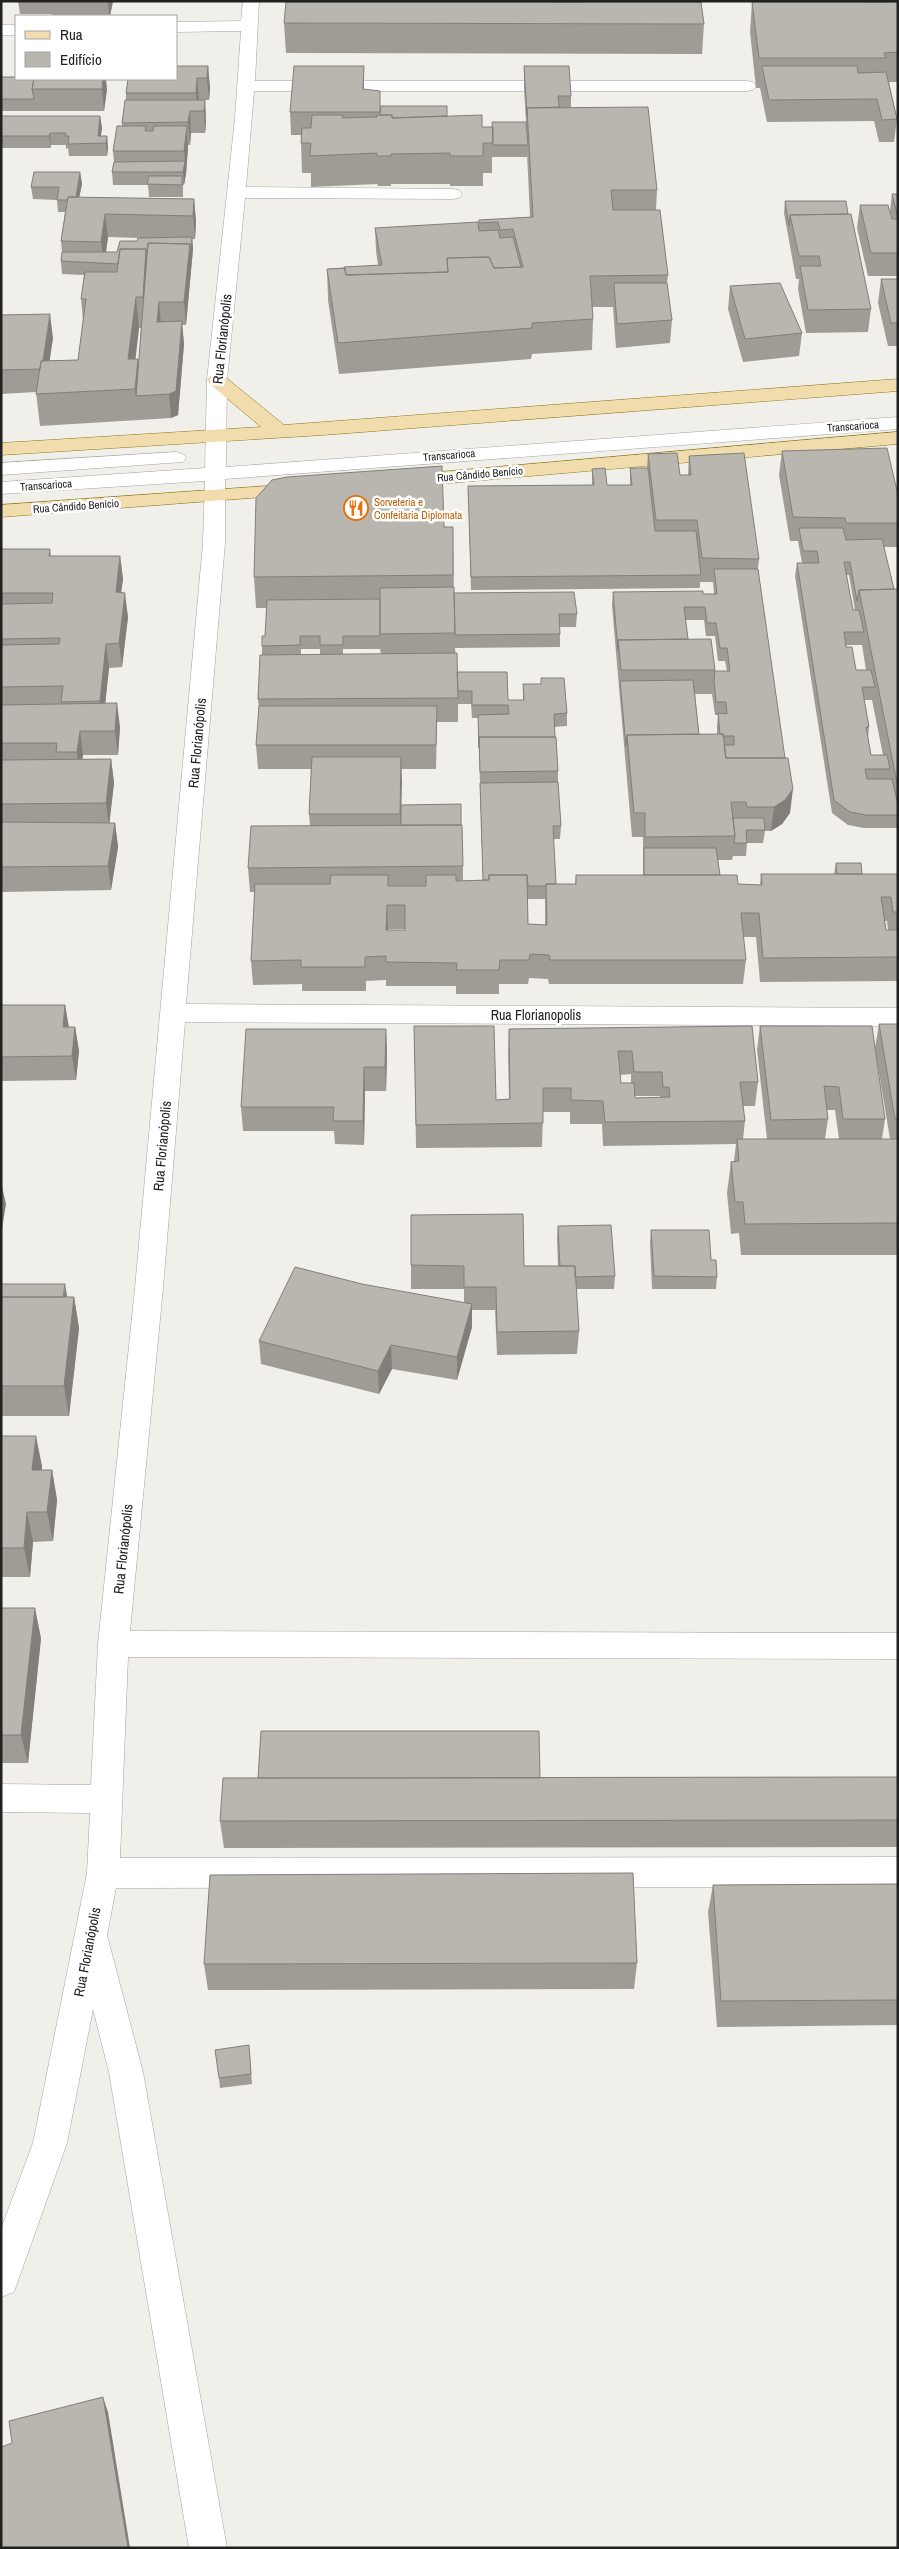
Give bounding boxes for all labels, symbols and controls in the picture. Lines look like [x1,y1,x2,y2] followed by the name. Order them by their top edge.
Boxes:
[15,15,178,80] legend
[60,24,83,45] text: Rua
[60,49,102,70] text: Edifício
[208,293,236,385] street label: Rua Florianópolis
[826,417,880,435] street label: Transcarioca
[422,446,476,464] street label: Transcarioca
[436,463,524,485] street label: Rua Cândido Benício
[19,476,73,494] street label: Transcarioca
[343,495,369,521] restaurant icon: Sorveteria e Confeitaria Diplomata
[374,495,462,522] place label: Sorveteria e Confeitaria Diplomata
[32,496,120,516] street label: Rua Cândido Benício
[184,697,210,789] street label: Rua Florianópolis
[491,1006,582,1024] street label: Rua Florianopolis
[149,1100,175,1192] street label: Rua Florianópolis
[109,1503,137,1595] street label: Rua Florianópolis
[70,1906,105,1998] street label: Rua Florianópolis

